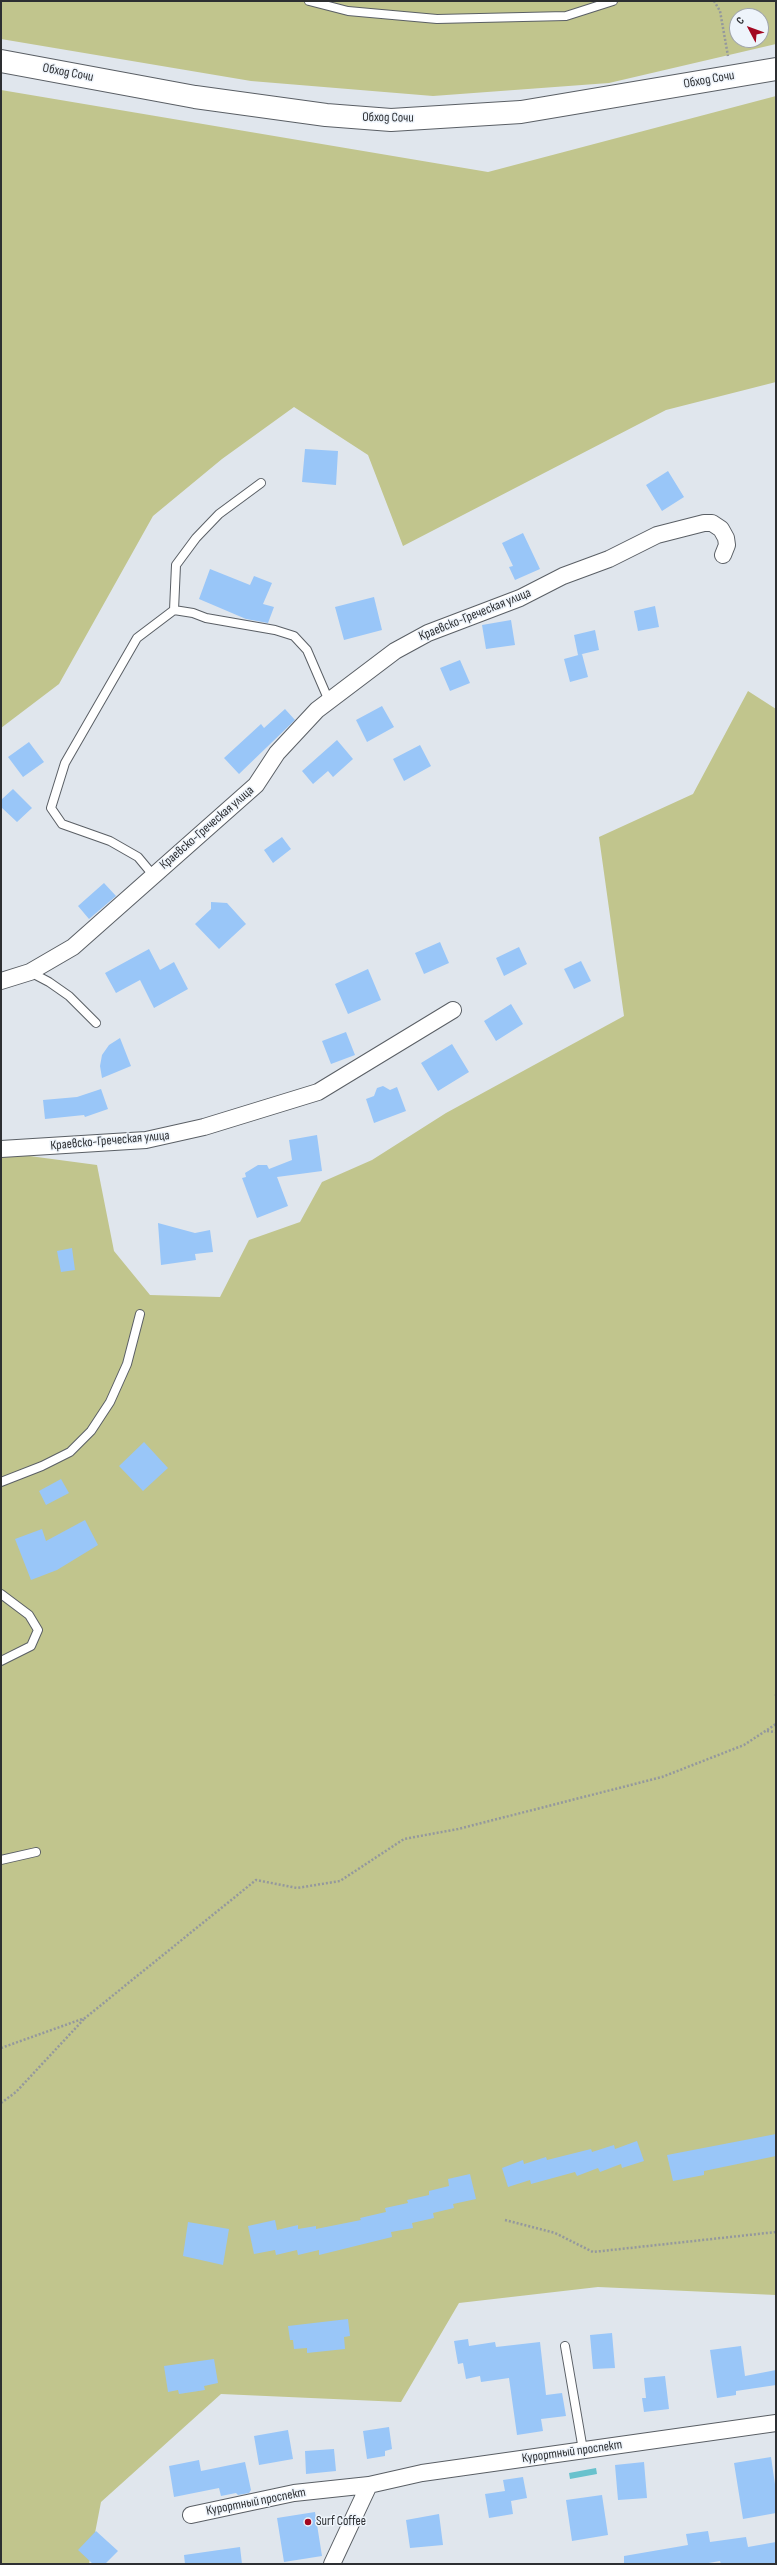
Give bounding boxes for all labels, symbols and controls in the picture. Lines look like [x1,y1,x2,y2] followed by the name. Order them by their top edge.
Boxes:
[729,8,769,48] north arrow
[734,14,747,27] text: С
[41,60,95,86] street label: Обход Сочи
[682,68,736,92] street label: Обход Сочи
[362,110,414,126] street label: Обход Сочи
[417,585,533,645] street label: Краевско-Греческая улица
[157,783,257,873] street label: Краевско-Греческая улица
[50,1128,170,1154] street label: Краевско-Греческая улица
[521,2437,623,2467] street label: Курортный проспект
[205,2485,307,2519] street label: Курортный проспект
[316,2514,366,2530] place label: Surf Coffee
[303,2517,313,2527] marker: Surf Coffee

